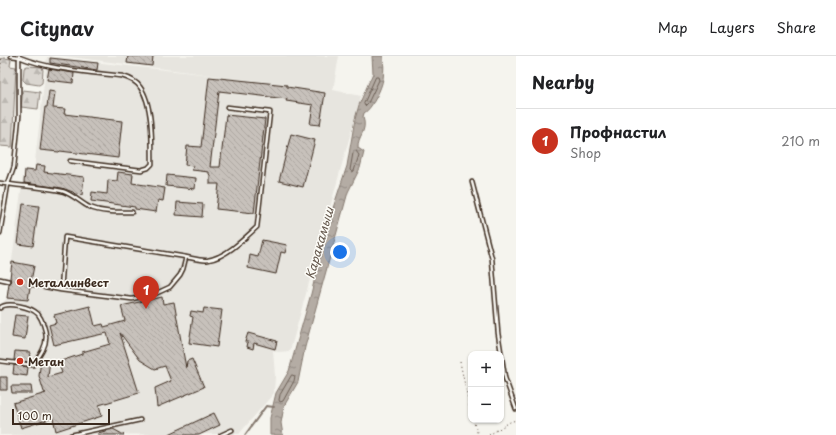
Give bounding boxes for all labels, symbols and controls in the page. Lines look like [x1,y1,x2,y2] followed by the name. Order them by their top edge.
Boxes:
[20,14,94,42] text: Citynav
[658,17,688,38] text: Map
[710,17,755,38] text: Layers
[777,17,816,38] text: Share
[532,69,594,95] text: Nearby
[570,120,666,143] text: Профнастил
[542,131,548,150] text: 1
[781,131,820,150] text: 210 m
[570,143,601,162] text: Shop
[300,204,338,281] water label: Каракамыш
[330,242,350,262] your location
[28,274,109,291] place label: Металлинвест
[133,276,159,309] pin: 1
[15,277,25,287] marker: Металлинвест
[468,351,504,423] map controls
[468,351,504,387] button: +
[28,353,64,370] place label: Метан
[15,356,25,366] marker: Метан
[468,387,504,423] button: −
[12,407,110,426] scale bar
[18,407,52,424] text: 100 m

